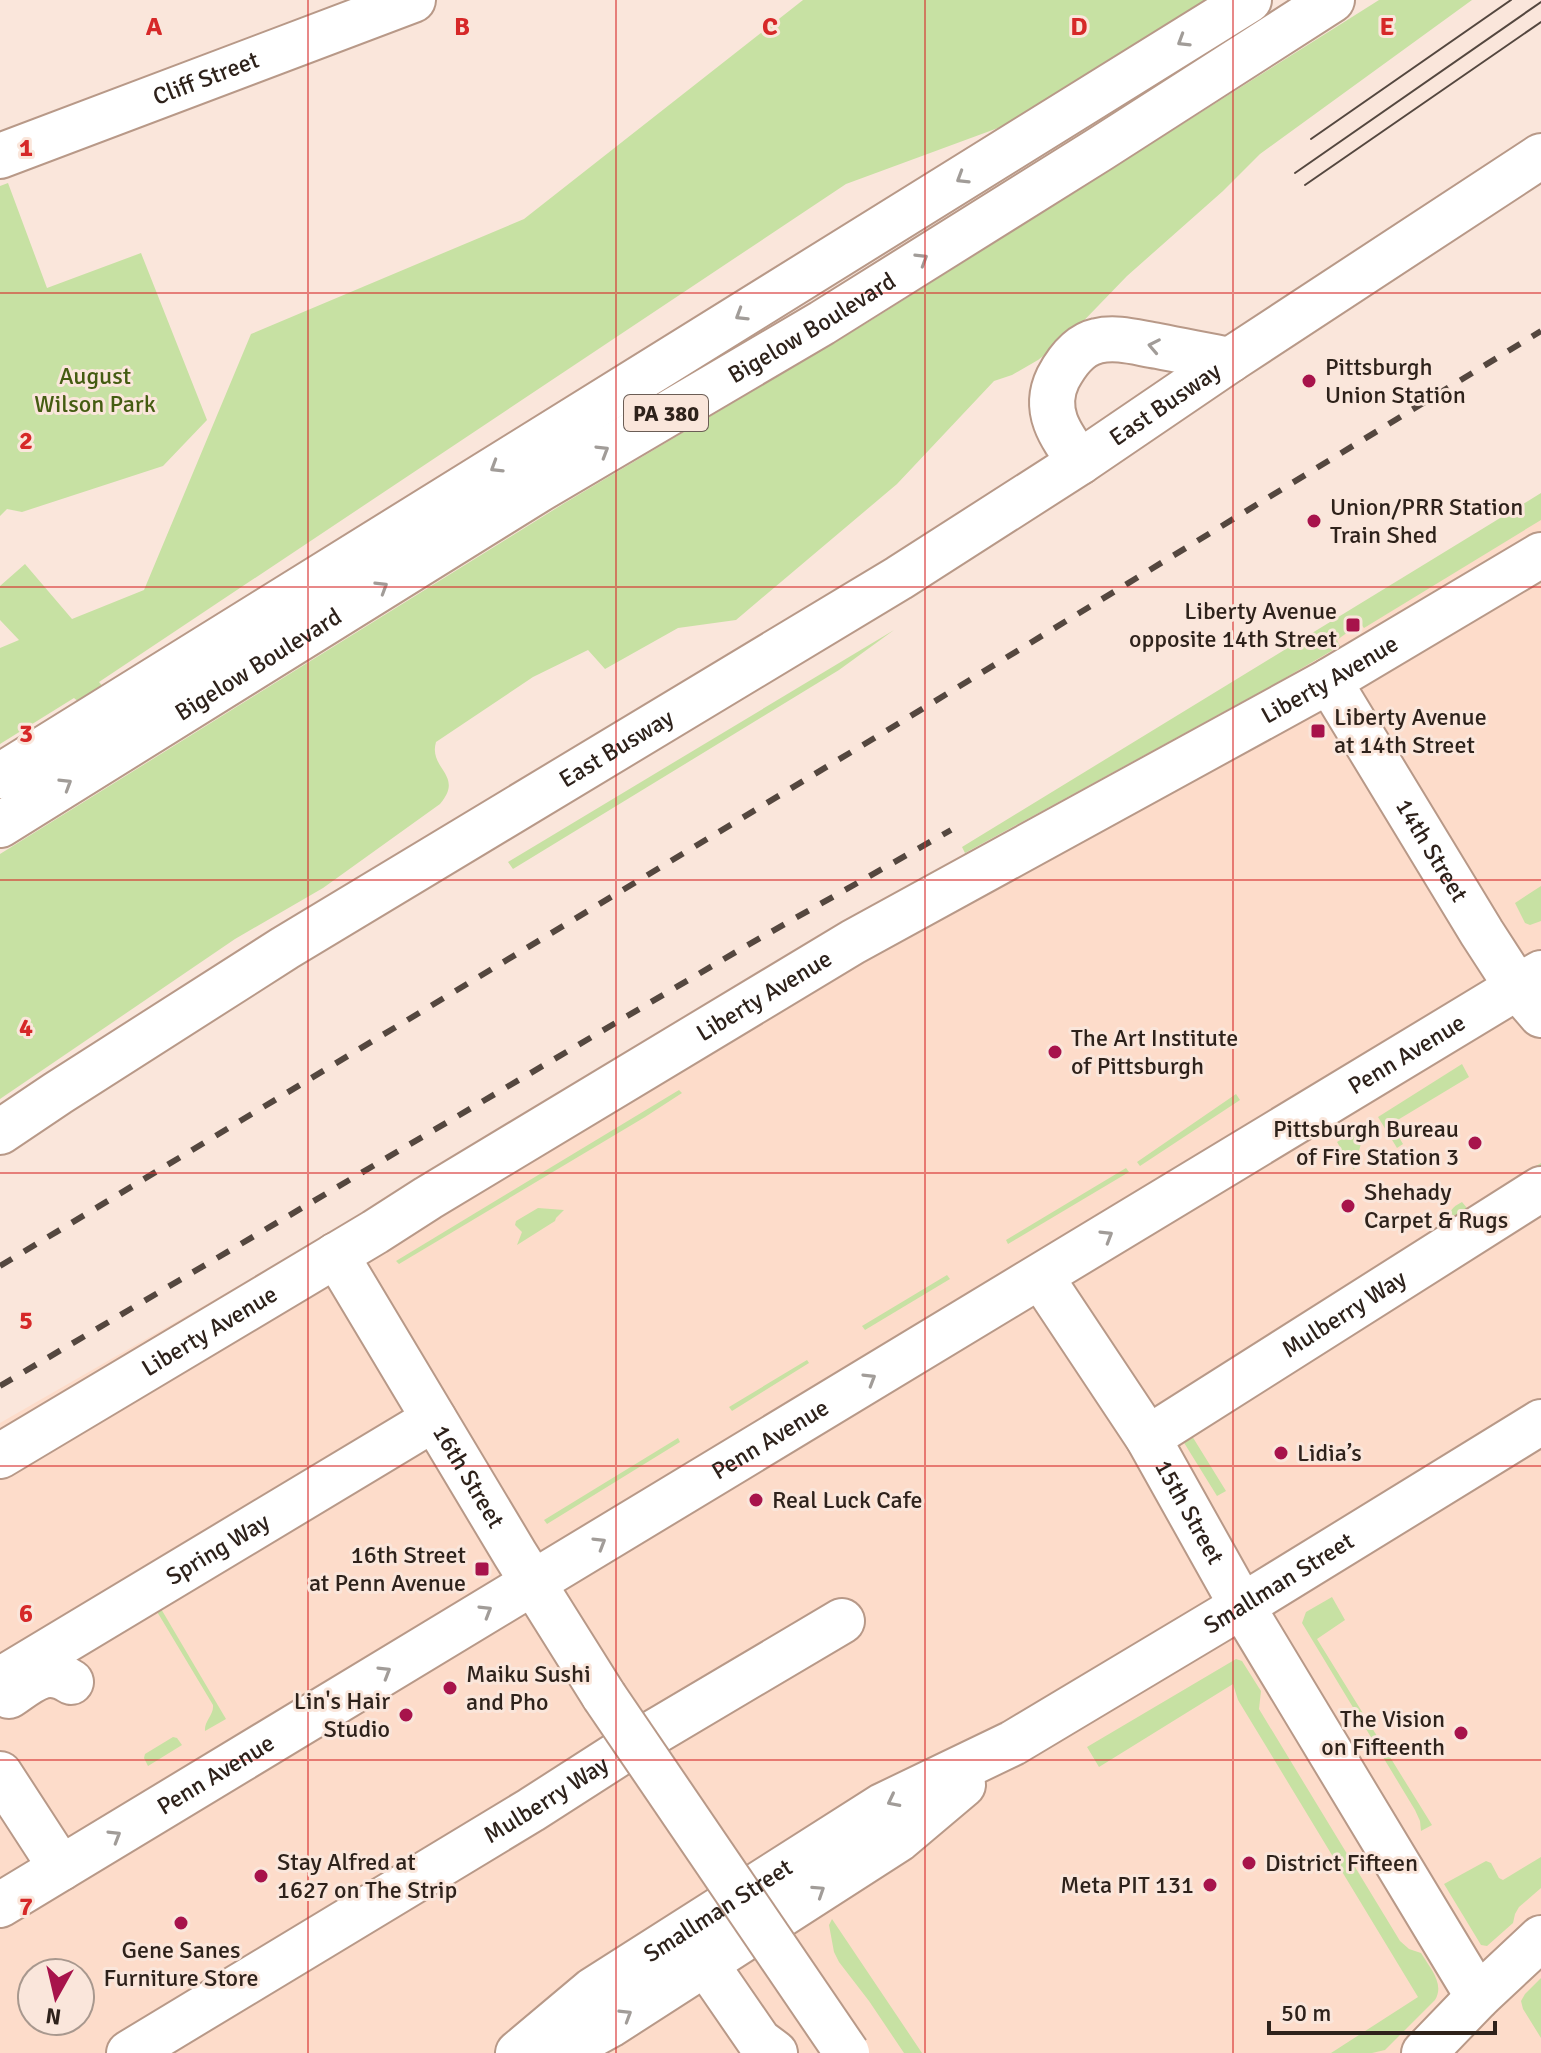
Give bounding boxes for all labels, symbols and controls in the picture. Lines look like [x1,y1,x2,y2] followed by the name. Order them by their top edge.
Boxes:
[146,11,163,43] text: A
[454,11,470,43] text: B
[762,11,778,43] text: C
[1070,11,1088,43] text: D
[1380,11,1394,43] text: E
[1177,31,1192,47] one-way arrow
[149,45,263,112] street label: Cliff Street
[19,132,33,164] text: 1
[956,169,971,184] one-way arrow
[913,254,928,269] one-way arrow
[723,266,901,390] street label: Bigelow Boulevard
[735,306,750,321] one-way arrow
[1147,338,1161,355] one-way arrow
[1325,352,1466,410] place label: Pittsburgh Union Station
[1104,356,1227,453] street label: East Busway
[34,361,156,419] park label: August Wilson Park
[1300,372,1318,390] marker: Pittsburgh Union Station
[624,395,708,431] road number: PA 380
[19,425,33,457] text: 2
[594,445,609,461] one-way arrow
[490,458,505,473] one-way arrow
[1330,492,1523,550] place label: Union/PRR Station Train Shed
[1305,512,1323,530] marker: Union/PRR Station Train Shed
[373,581,388,597] one-way arrow
[1129,596,1337,654] place label: Liberty Avenue opposite 14th Street
[169,601,347,727] street label: Bigelow Boulevard
[1344,616,1362,634] marker: Liberty Avenue opposite 14th Street
[1256,628,1403,730] street label: Liberty Avenue
[554,702,679,794] street label: East Busway
[1334,702,1487,760] place label: Liberty Avenue at 14th Street
[19,718,33,750] text: 3
[1309,722,1327,740] marker: Liberty Avenue at 14th Street
[57,778,72,793] one-way arrow
[1389,793,1474,907] street label: 14th Street
[691,943,837,1048] street label: Liberty Avenue
[1343,1007,1471,1101] street label: Penn Avenue
[19,1012,33,1044] text: 4
[1071,1023,1238,1081] place label: The Art Institute of Pittsburgh
[1046,1043,1064,1061] marker: The Art Institute of Pittsburgh
[1273,1114,1459,1172] place label: Pittsburgh Bureau of Fire Station 3
[1466,1134,1484,1152] marker: Pittsburgh Bureau of Fire Station 3
[1364,1177,1508,1235] place label: Shehady Carpet & Rugs
[1339,1197,1357,1215] marker: Shehady Carpet & Rugs
[1098,1231,1113,1246] one-way arrow
[1276,1263,1412,1364] street label: Mulberry Way
[136,1279,283,1383] street label: Liberty Avenue
[19,1305,33,1337] text: 5
[861,1373,876,1389] one-way arrow
[706,1392,834,1486] street label: Penn Avenue
[426,1419,511,1534] street label: 16th Street
[1297,1438,1362,1468] place label: Lidia’s
[1272,1444,1290,1462] marker: Lidia’s
[1148,1454,1231,1570] street label: 15th Street
[772,1485,923,1515] place label: Real Luck Cafe
[747,1491,765,1509] marker: Real Luck Cafe
[160,1506,275,1592] street label: Spring Way
[1198,1526,1359,1641] street label: Smallman Street
[591,1538,606,1553] one-way arrow
[309,1540,466,1598] place label: 16th Street at Penn Avenue
[473,1560,491,1578] marker: 16th Street at Penn Avenue
[19,1598,33,1630] text: 6
[477,1605,492,1621] one-way arrow
[466,1659,591,1717] place label: Maiku Sushi and Pho
[376,1666,391,1682] one-way arrow
[441,1679,459,1697] marker: Maiku Sushi and Pho
[294,1686,390,1744] place label: Lin's Hair Studio
[1321,1704,1445,1762] place label: The Vision on Fifteenth
[397,1706,415,1724] marker: Lin's Hair Studio
[1452,1724,1470,1742] marker: The Vision on Fifteenth
[152,1728,280,1821] street label: Penn Avenue
[478,1749,614,1850] street label: Mulberry Way
[886,1792,901,1807] one-way arrow
[106,1830,121,1845] one-way arrow
[277,1847,457,1905] place label: Stay Alfred at 1627 on The Strip
[1265,1848,1418,1878] place label: District Fifteen
[638,1852,798,1969] street label: Smallman Street
[1240,1854,1258,1872] marker: District Fifteen
[252,1867,270,1885] marker: Stay Alfred at 1627 on The Strip
[1060,1870,1194,1900] place label: Meta PIT 131
[1201,1876,1219,1894] marker: Meta PIT 131
[810,1886,824,1901] one-way arrow
[19,1891,33,1923] text: 7
[172,1914,190,1932] marker: Gene Sanes Furniture Store
[104,1935,258,1993] place label: Gene Sanes Furniture Store
[16,1957,96,2037] north arrow
[1269,1985,1495,2035] scale bar
[1281,1998,1331,2028] text: 50 m
[44,2002,63,2031] text: N
[618,2009,632,2024] one-way arrow

